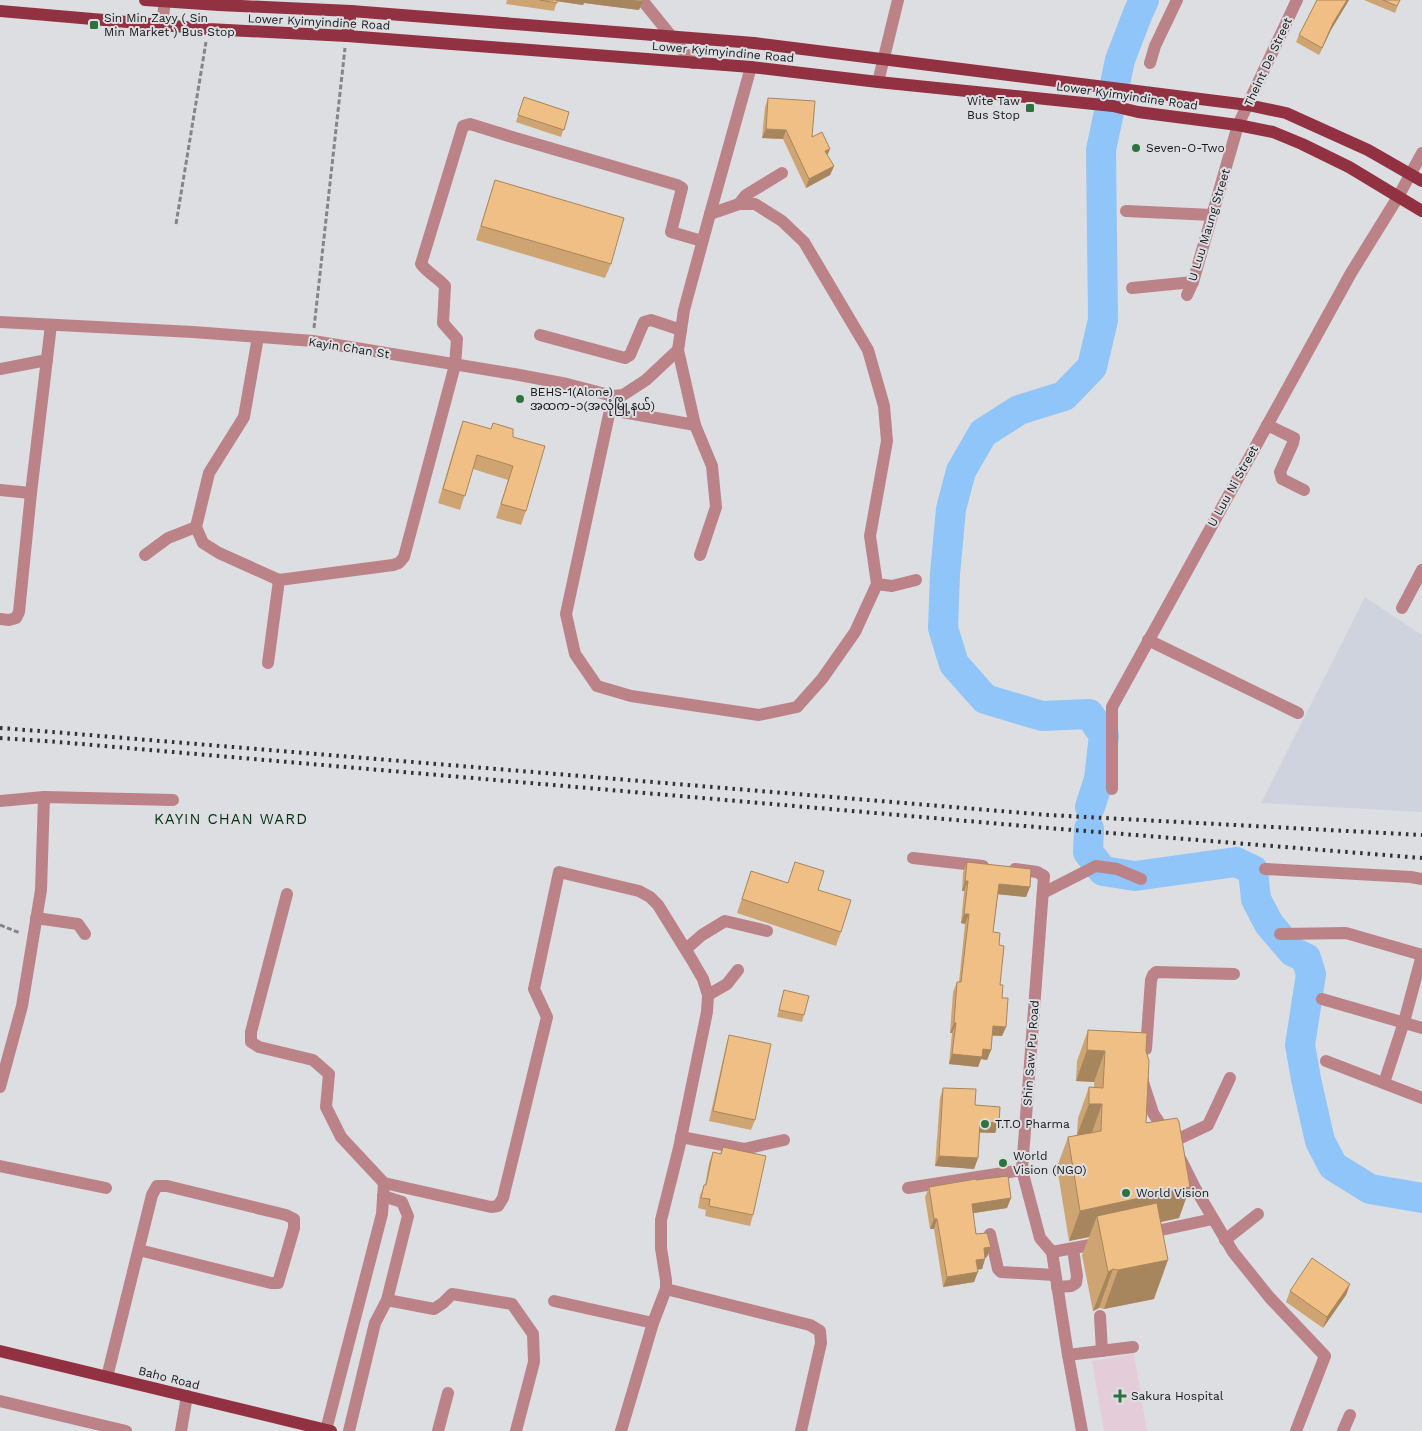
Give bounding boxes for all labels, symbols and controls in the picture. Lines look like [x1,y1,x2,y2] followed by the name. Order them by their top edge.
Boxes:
[104,11,235,39] place label: Sin Min Zayy ( Sin Min Market ) Bus Stop
[247,11,391,33] street label: Lower Kyimyindine Road
[1241,15,1295,109] street label: Theint De Street
[88,19,100,31] marker: Sin Min Zayy ( Sin Min Market ) Bus Stop
[651,39,795,65] street label: Lower Kyimyindine Road
[1055,79,1199,113] street label: Lower Kyimyindine Road
[967,94,1020,122] place label: Wite Taw Bus Stop
[1024,102,1036,114] marker: Wite Taw Bus Stop
[1146,141,1225,155] place label: Seven-O-Two
[1130,142,1142,154] marker: Seven-O-Two
[1185,167,1233,283] street label: U Luu Maung Street
[308,335,390,361] street label: Kayin Chan St
[530,385,655,416] place label: BEHS-1(Alone) အထက-၁(အလုံမြို့နယ်)
[514,393,526,405] marker: BEHS-1(Alone) အထက-၁(အလုံမြို့နယ်)
[1205,443,1261,529] street label: U Luu Ni Street
[154,810,308,828] district label: KAYIN CHAN WARD
[1020,1000,1042,1106] street label: Shin Saw Pu Road
[995,1117,1070,1131] place label: T.T.O Pharma
[979,1118,991,1130] marker: T.T.O Pharma
[1013,1149,1086,1177] place label: World Vision (NGO)
[997,1157,1009,1169] marker: World Vision (NGO)
[1136,1186,1209,1200] place label: World Vision
[1120,1187,1132,1199] marker: World Vision
[137,1364,201,1392] street label: Baho Road
[1113,1389,1127,1403] marker: Sakura Hospital
[1131,1389,1224,1403] place label: Sakura Hospital

